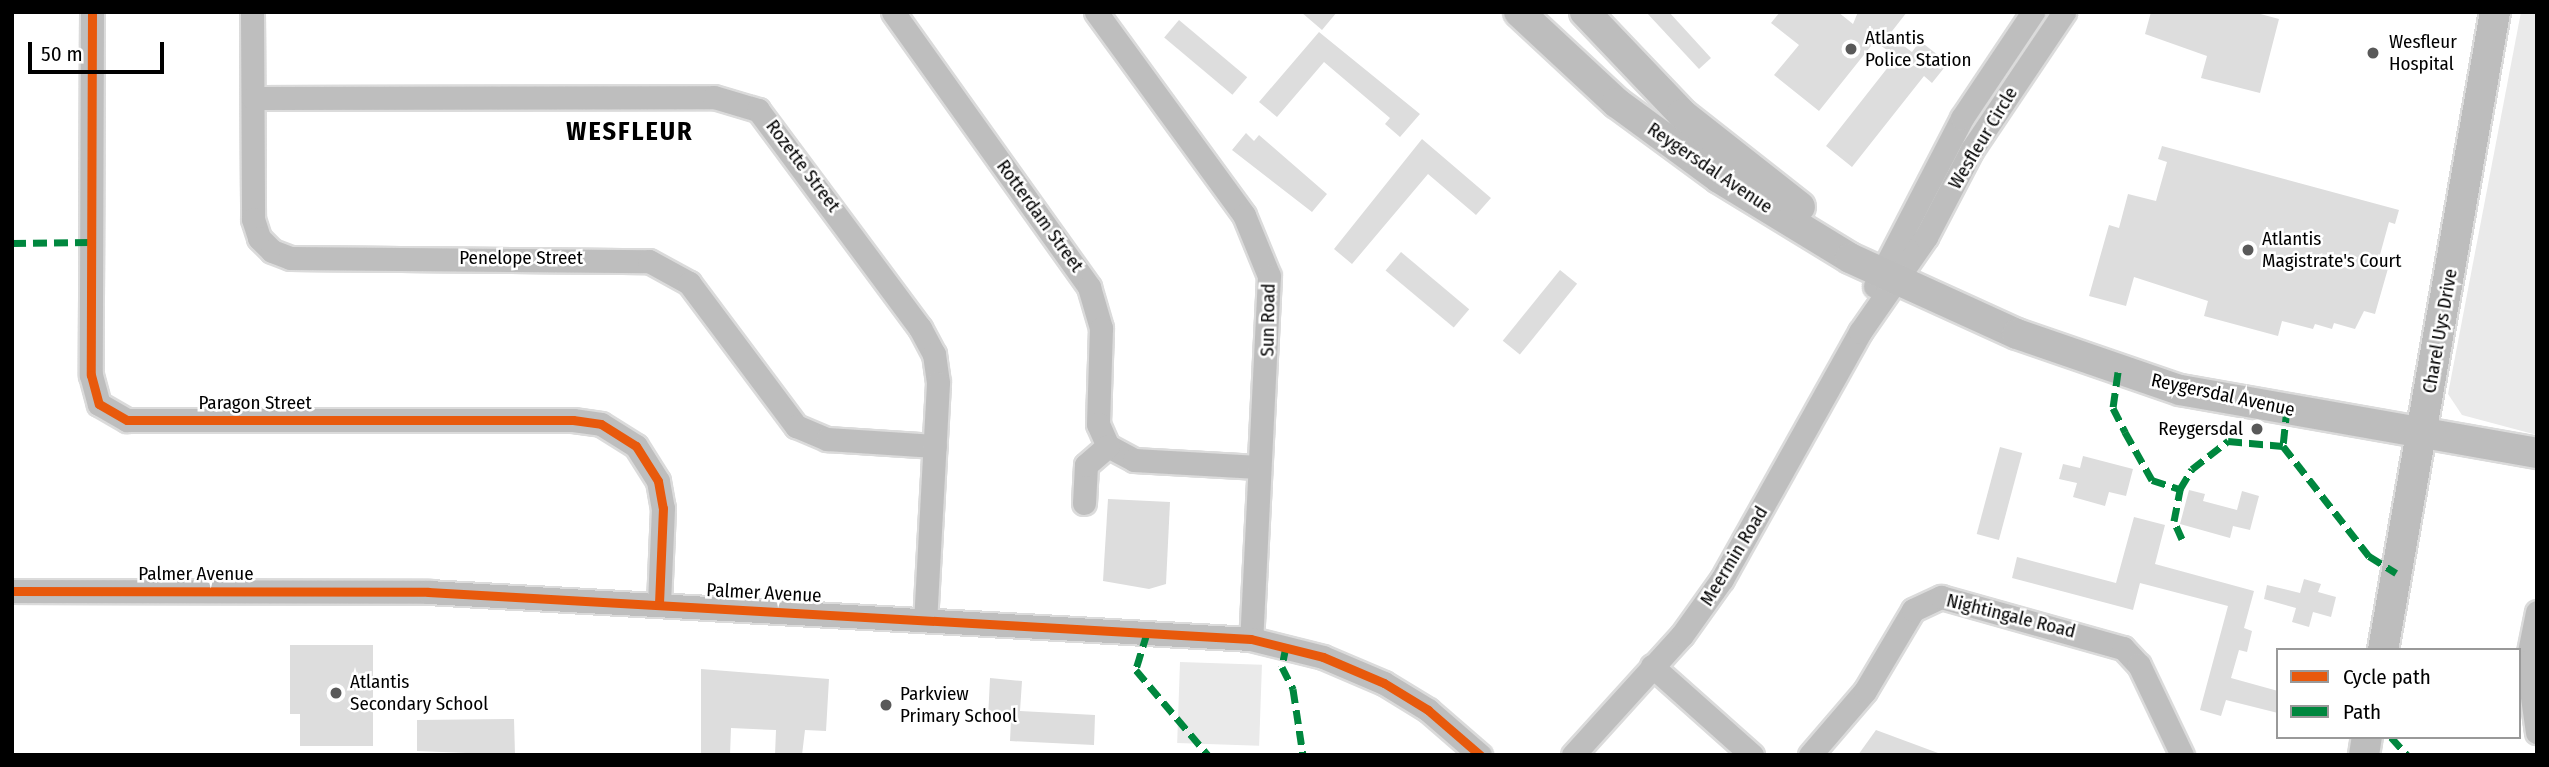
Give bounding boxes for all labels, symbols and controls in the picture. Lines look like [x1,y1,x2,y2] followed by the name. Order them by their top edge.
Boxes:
[1865,27,1972,71] place label: Atlantis Police Station
[32,28,168,72] scale bar
[2389,31,2457,75] place label: Wesfleur Hospital
[41,41,83,67] text: 50 m
[1843,41,1859,57] marker: Atlantis Police Station
[2363,43,2383,63] marker: Wesfleur Hospital
[1944,83,2022,193] street label: Wesfleur Circle
[761,115,845,217] street label: Rozette Street
[567,116,693,148] district label: WESFLEUR
[1643,118,1777,218] street label: Reygersdal Avenue
[992,156,1088,276] street label: Rotterdam Street
[2262,228,2401,272] place label: Atlantis Magistrate's Court
[2240,242,2256,258] marker: Atlantis Magistrate's Court
[459,247,583,269] street label: Penelope Street
[2418,267,2462,395] street label: Charel Uys Drive
[1256,283,1280,357] street label: Sun Road
[2149,369,2297,421] street label: Reygersdal Avenue
[198,392,312,414] street label: Paragon Street
[2158,418,2243,440] place label: Reygersdal
[2249,421,2265,437] marker: Reygersdal
[1695,502,1773,610] street label: Meermin Road
[138,563,254,585] street label: Palmer Avenue
[706,579,822,607] street label: Palmer Avenue
[1944,589,2078,643] street label: Nightingale Road
[2276,648,2521,739] legend
[2343,664,2431,690] text: Cycle path
[350,671,488,715] place label: Atlantis Secondary School
[900,683,1017,727] place label: Parkview Primary School
[328,685,344,701] marker: Atlantis Secondary School
[878,697,894,713] marker: Parkview Primary School
[2343,699,2381,725] text: Path

